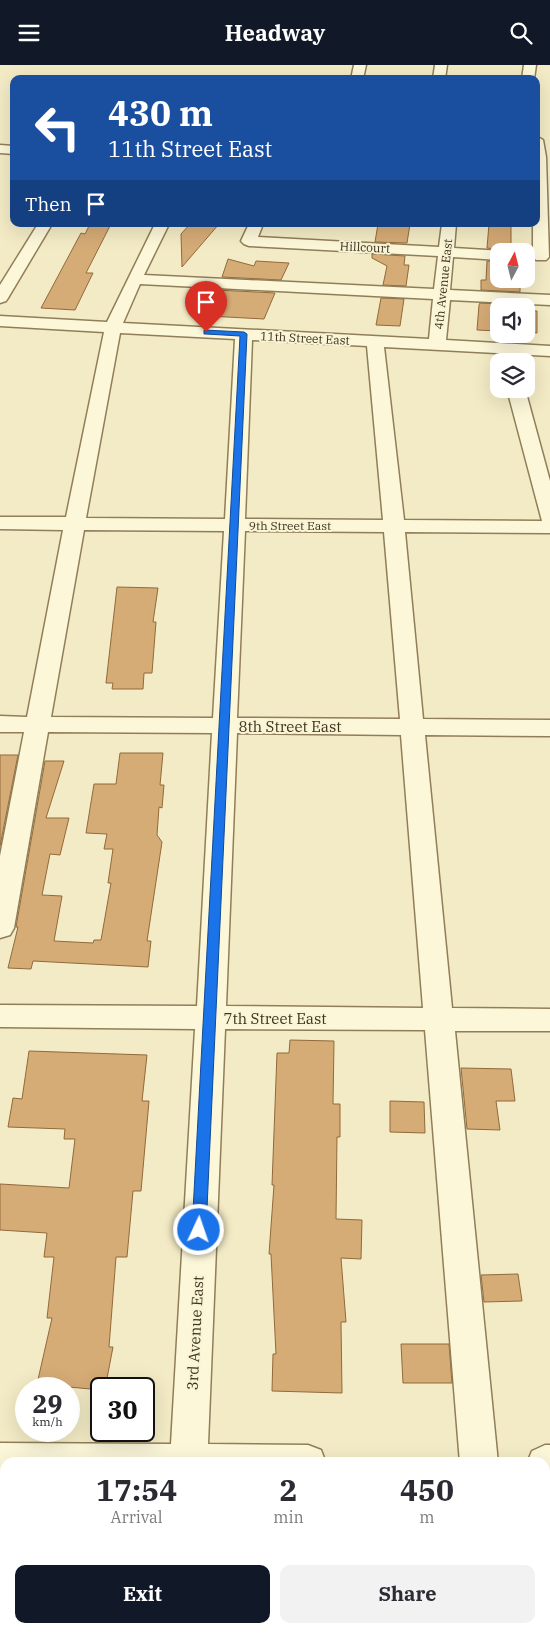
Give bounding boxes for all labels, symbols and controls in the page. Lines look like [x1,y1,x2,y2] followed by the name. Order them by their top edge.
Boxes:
[225,18,325,47] text: Headway
[15,19,43,47] icon: menu
[507,19,535,47] icon: search
[108,90,213,136] text: 430 m
[25,95,90,160] icon: left
[108,134,272,163] text: 11th Street East
[82,190,110,218] icon: arrive
[25,192,72,216] text: Then
[339,238,391,256] street label: Hillcourt
[431,238,455,330] street label: 4th Avenue East
[490,243,535,287] north arrow
[490,243,535,398] map controls
[185,281,227,332] pin
[192,288,220,316] icon: arrive
[490,298,535,343] button: sound
[260,328,350,348] street label: 11th Street East
[490,353,535,398] button: layers
[249,518,331,533] street label: 9th Street East
[238,717,342,736] street label: 8th Street East
[223,1009,327,1028] street label: 7th Street East
[172,1203,224,1255] position arrow
[183,1275,207,1391] street label: 3rd Avenue East
[90,1377,155,1442] speed limit sign: 30
[32,1387,63,1420] text: 29
[32,1414,63,1429] text: km/h
[96,1470,177,1509] text: 17:54
[280,1470,298,1509] text: 2
[400,1470,454,1509] text: 450
[111,1507,163,1527] text: Arrival
[273,1507,304,1527] text: min
[419,1507,435,1527] text: m
[15,1565,270,1623] button: Exit
[280,1565,535,1623] button: Share

